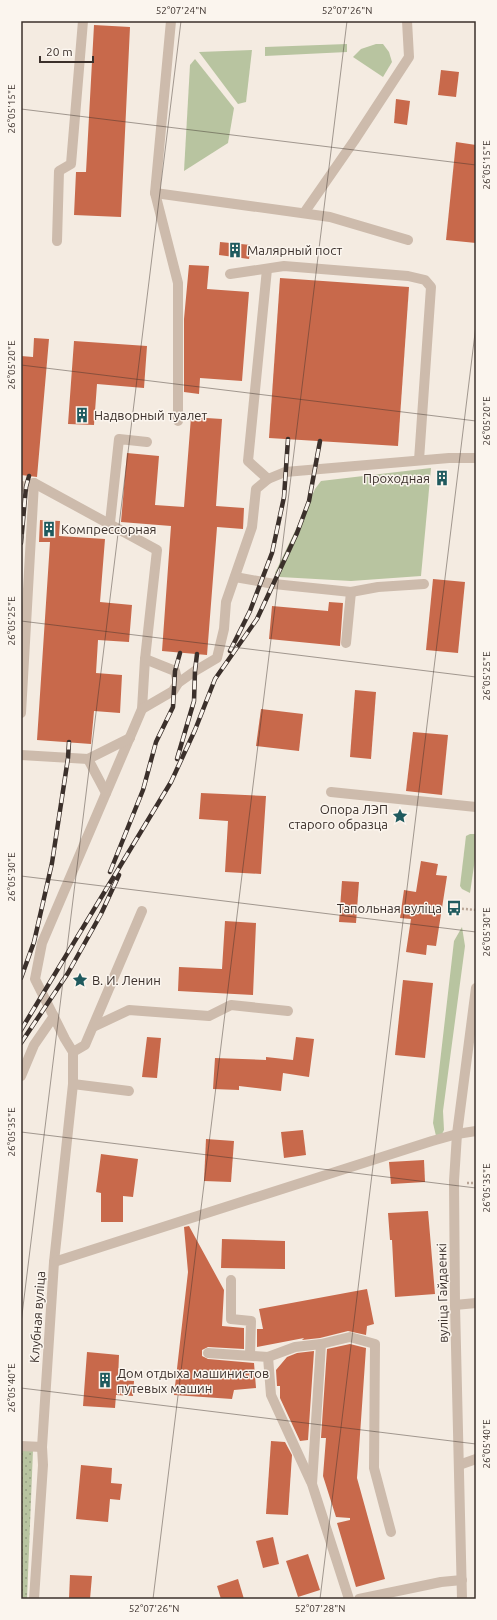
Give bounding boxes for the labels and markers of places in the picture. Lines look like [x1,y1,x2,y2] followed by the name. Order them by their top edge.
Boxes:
[226,241,244,259] building icon: Малярный пост
[247,243,342,257] place label: Малярный пост
[73,406,91,424] building icon: Надворный туалет
[94,408,207,422] place label: Надворный туалет
[433,469,451,487] building icon: Проходная
[363,471,430,485] place label: Проходная
[40,520,58,538] building icon: Компрессорная
[61,522,157,536] place label: Компрессорная
[288,802,388,831] place label: Опора ЛЭП старого образца
[391,807,409,825] place icon: Опора ЛЭП старого образца
[445,899,463,917] bus stop icon: Тапольная вуліца
[337,901,442,915] place label: Тапольная вуліца
[71,971,89,989] place icon: В. И. Ленин
[92,973,161,987] place label: В. И. Ленин
[117,1366,269,1395] place label: Дом отдыха машинистов путевых машин
[96,1371,114,1389] building icon: Дом отдыха машинистов путевых машин

